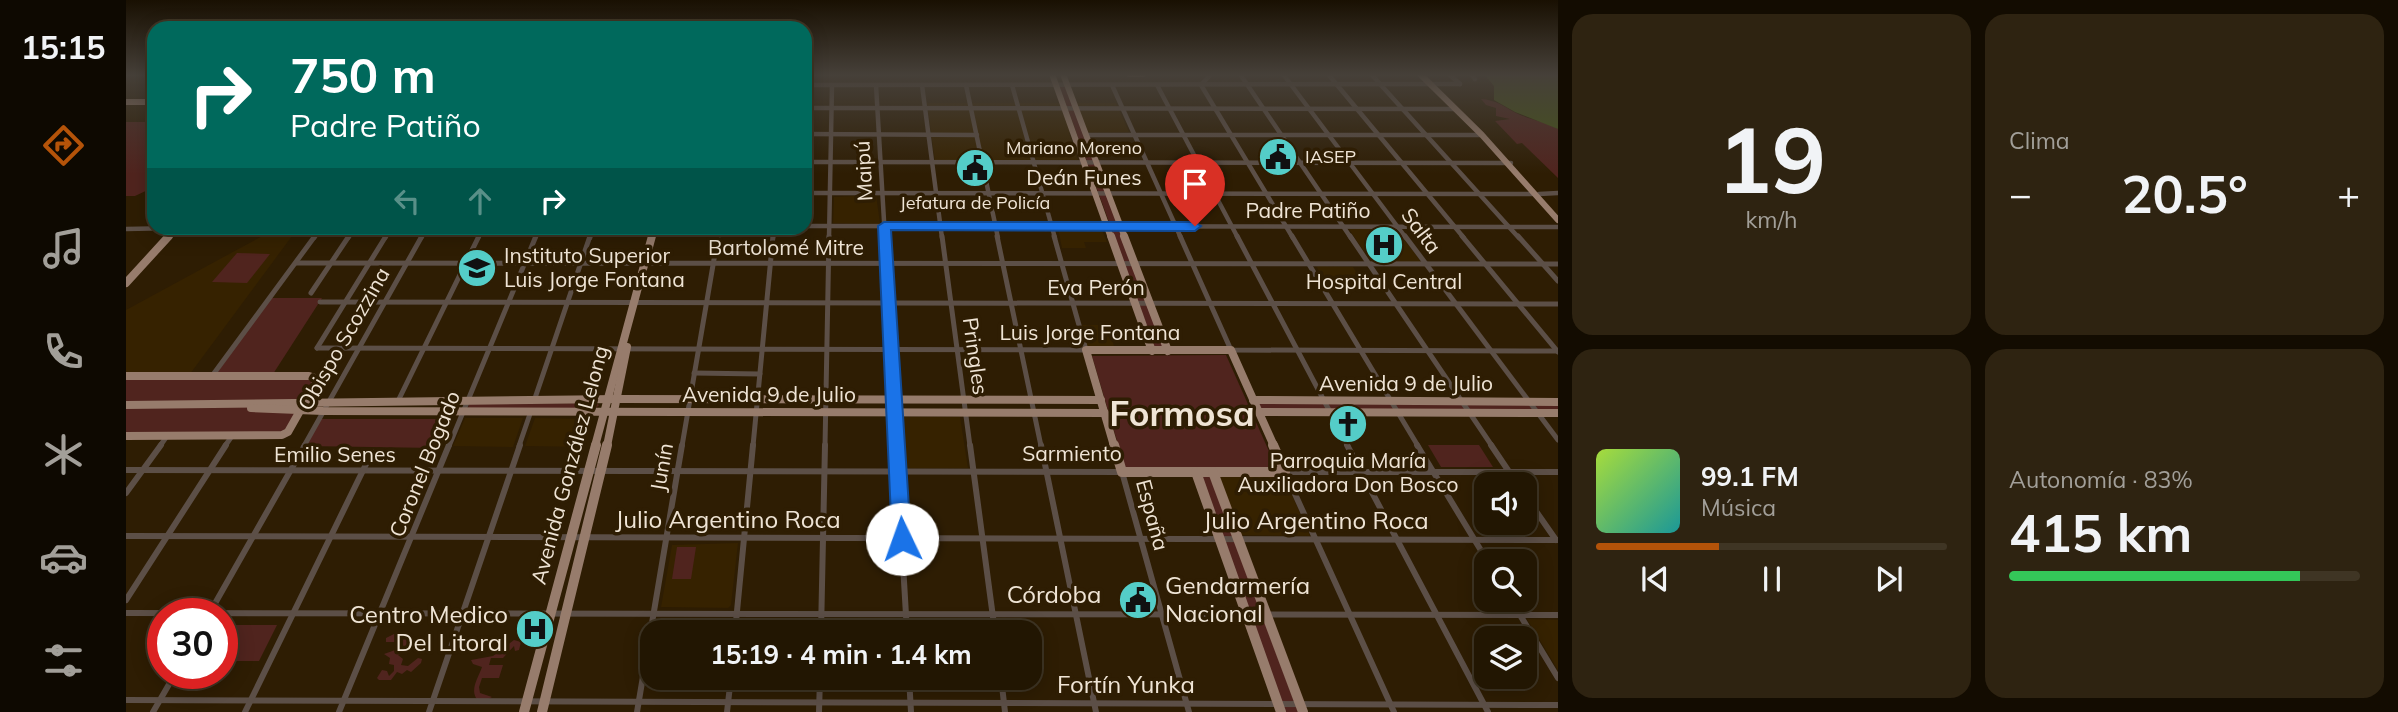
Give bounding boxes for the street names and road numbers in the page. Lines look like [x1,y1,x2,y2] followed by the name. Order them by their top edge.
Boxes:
[1006,136,1142,159] street label: Mariano Moreno
[848,140,878,202] street label: Maipú
[1026,164,1142,190] street label: Deán Funes
[1245,197,1371,223] street label: Padre Patiño
[1396,202,1447,258] street label: Salta
[708,234,864,260] street label: Bartolomé Mitre
[292,262,395,415] street label: Obispo Scozzina
[1047,274,1145,300] street label: Eva Perón
[958,315,994,396] street label: Pringles
[1000,319,1180,345] street label: Luis Jorge Fontana
[525,343,613,587] street label: Avenida González Lelong
[1319,370,1493,396] street label: Avenida 9 de Julio
[682,381,856,407] street label: Avenida 9 de Julio
[383,387,465,541] street label: Coronel Bogado
[1022,440,1122,466] street label: Sarmiento
[274,441,396,467] street label: Emilio Senes
[644,441,678,493] street label: Junín
[1131,476,1175,553] street label: España
[615,504,841,534] street label: Julio Argentino Roca
[1203,505,1429,535] street label: Julio Argentino Roca
[1007,579,1101,609] street label: Córdoba
[1057,669,1195,699] street label: Fortín Yunka

